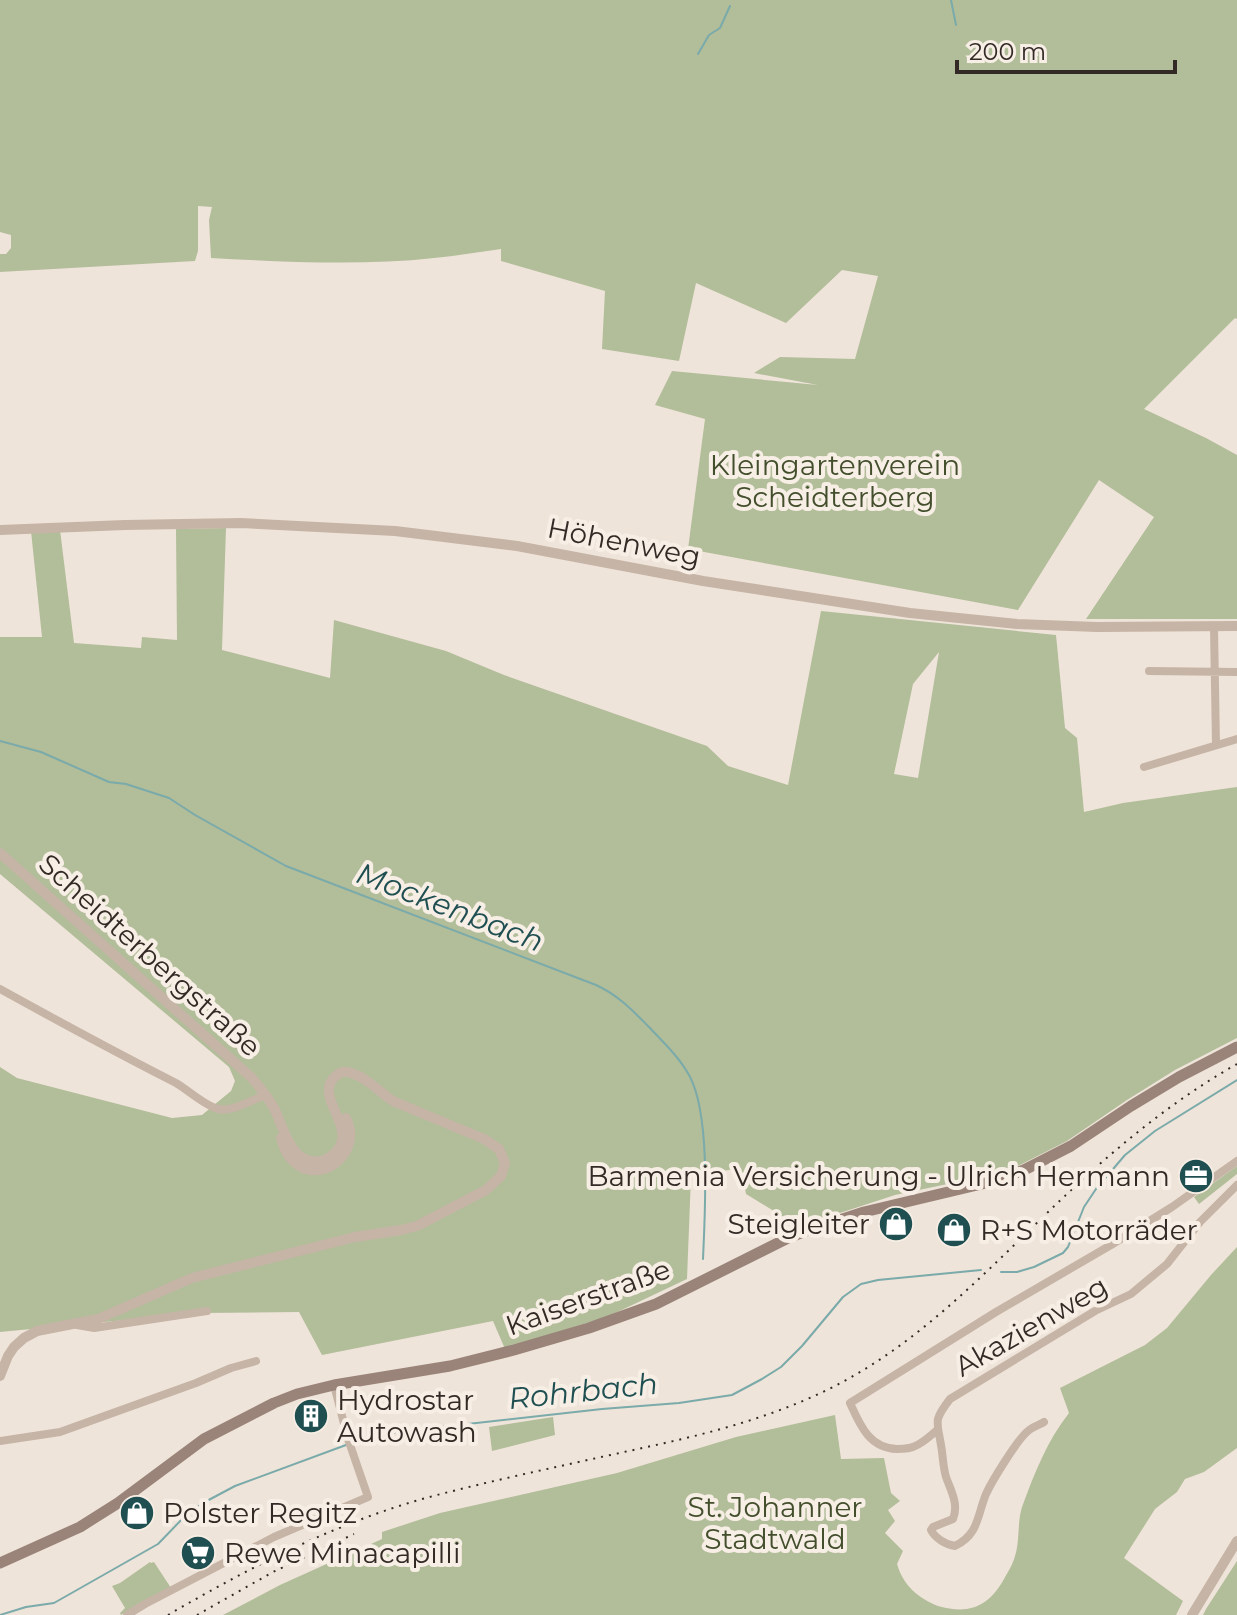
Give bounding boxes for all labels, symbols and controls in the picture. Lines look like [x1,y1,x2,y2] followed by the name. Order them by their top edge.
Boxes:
[957,24,1175,74] scale bar
[969,37,1046,66] text: 200 m
[710,448,960,514] park label: Kleingartenverein Scheidterberg
[545,511,703,573] street label: Höhenweg
[32,846,268,1064] street label: Scheidterbergstraße
[351,854,549,960] water label: Mockenbach
[1177,1157,1215,1195] office icon: Barmenia Versicherung - Ulrich Hermann
[587,1159,1170,1193] place label: Barmenia Versicherung - Ulrich Hermann
[877,1205,915,1243] shop icon: Steigleiter
[728,1207,870,1241] place label: Steigleiter
[935,1211,973,1249] shop icon: R+S Motorräder
[980,1213,1198,1247] place label: R+S Motorräder
[501,1252,675,1342] street label: Kaiserstraße
[949,1269,1113,1383] street label: Akazienweg
[506,1365,660,1417] water label: Rohrbach
[337,1383,477,1449] place label: Hydrostar Autowash
[292,1397,330,1435] building icon: Hydrostar Autowash
[687,1490,863,1556] park label: St. Johanner Stadtwald
[118,1494,156,1532] shop icon: Polster Regitz
[163,1496,357,1530] place label: Polster Regitz
[179,1534,217,1572] supermarket icon: Rewe Minacapilli
[224,1536,460,1570] place label: Rewe Minacapilli

